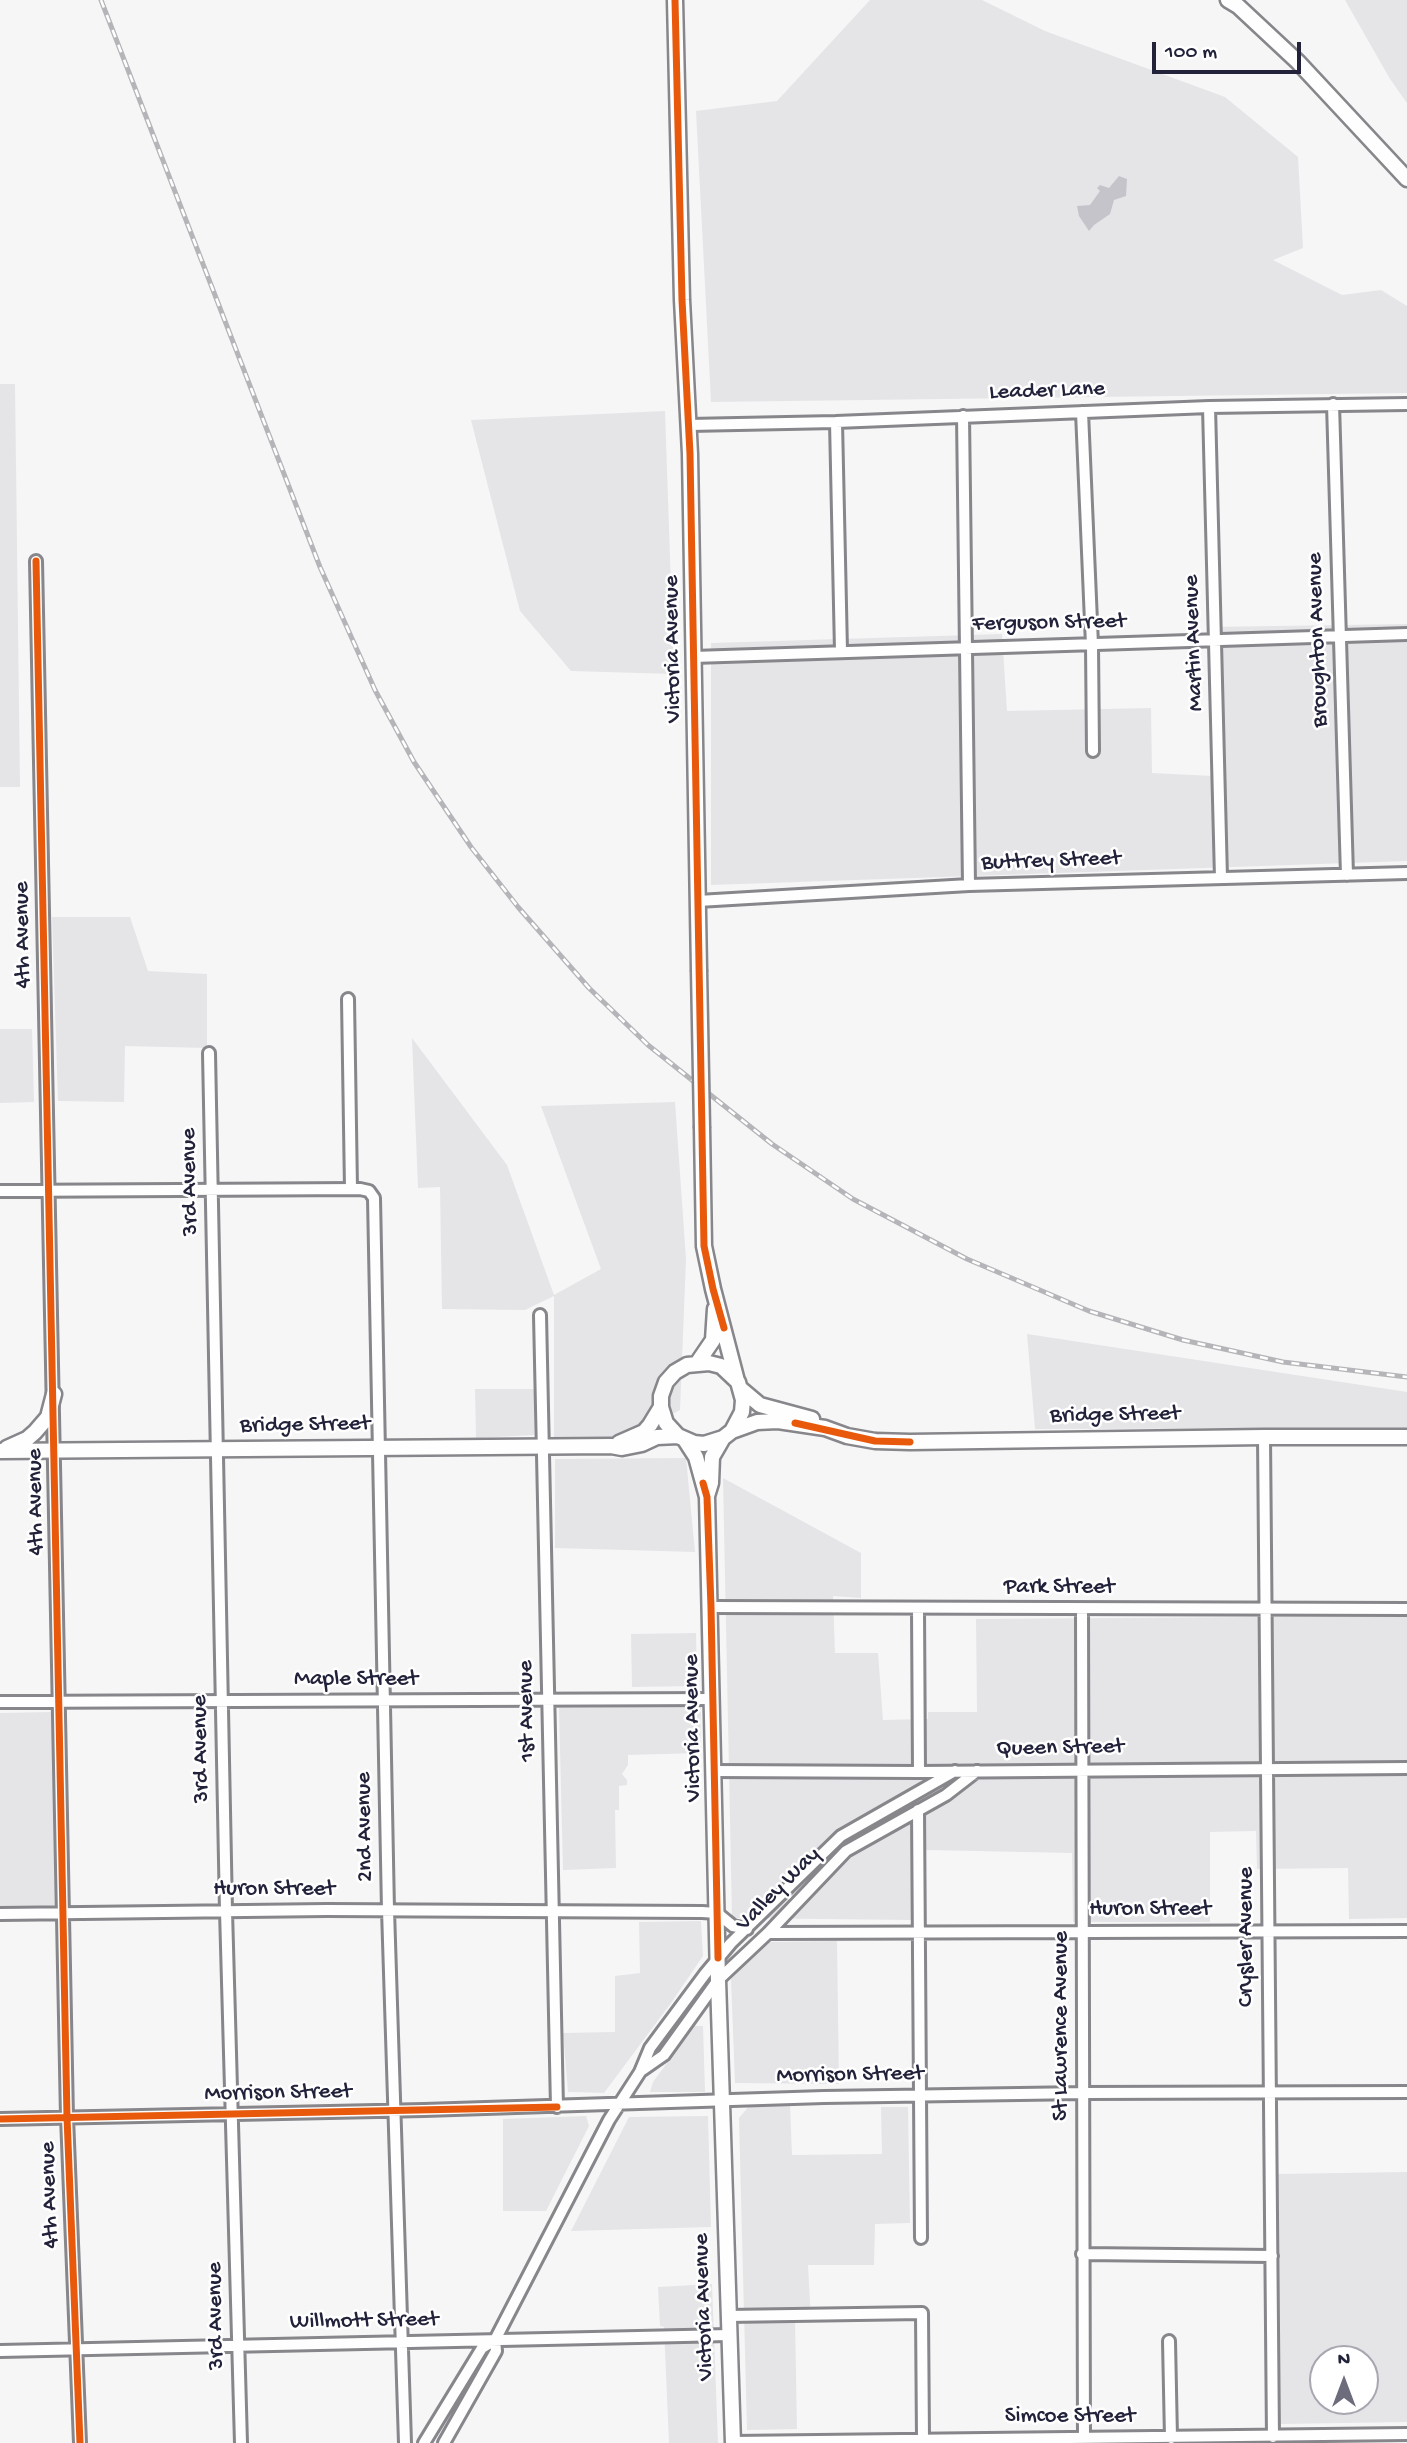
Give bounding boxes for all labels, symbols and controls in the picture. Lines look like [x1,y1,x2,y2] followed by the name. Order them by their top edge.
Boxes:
[1155,28,1304,72] scale bar
[1165,41,1217,66] text: 100 m
[989,376,1105,408] street label: Leader Lane
[1302,552,1336,728] street label: Broughton Avenue
[1179,574,1211,712] street label: Martin Avenue
[659,575,689,723] street label: Victoria Avenue
[972,609,1126,639] street label: Ferguson Street
[981,846,1121,878] street label: Buttrey Street
[9,881,39,989] street label: 4th Avenue
[176,1128,206,1236] street label: 3rd Avenue
[1050,1401,1180,1431] street label: Bridge Street
[240,1411,370,1441] street label: Bridge Street
[22,1448,52,1556] street label: 4th Avenue
[1004,1574,1114,1602] street label: Park Street
[679,1654,709,1802] street label: Victoria Avenue
[513,1660,543,1762] street label: 1st Avenue
[294,1666,418,1694] street label: Maple Street
[187,1695,217,1803] street label: 3rd Avenue
[996,1734,1124,1764] street label: Queen Street
[351,1772,381,1882] street label: 2nd Avenue
[731,1842,827,1938] street label: Valley Way
[1233,1867,1261,2007] street label: Crysler Avenue
[213,1876,335,1904] street label: Huron Street
[1089,1896,1211,1924] street label: Huron Street
[1048,1931,1076,2121] street label: St Lawrence Avenue
[776,2061,924,2091] street label: Morrison Street
[204,2079,352,2109] street label: Morrison Street
[35,2141,67,2249] street label: 4th Avenue
[689,2233,721,2381] street label: Victoria Avenue
[202,2262,232,2370] street label: 3rd Avenue
[290,2307,438,2337] street label: Willmott Street
[1309,2345,1379,2415] north arrow
[1338,2349,1350,2372] text: N
[1005,2403,1135,2431] street label: Simcoe Street

